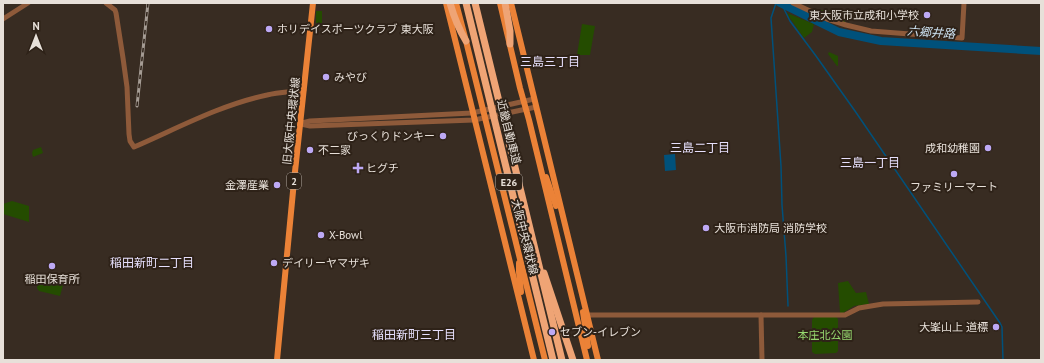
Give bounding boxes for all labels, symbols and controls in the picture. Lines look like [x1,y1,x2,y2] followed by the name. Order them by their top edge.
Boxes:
[809,8,919,22] place label: 東大阪市立成和小学校
[922,10,932,20] marker: 東大阪市立成和小学校
[16,16,56,56] north arrow
[32,19,40,33] text: N
[277,22,433,36] place label: ホリデイスポーツクラブ 東大阪
[907,23,956,41] water label: 六郷井路
[264,24,274,34] marker: ホリデイスポーツクラブ 東大阪
[520,54,580,69] district label: 三島三丁目
[334,70,367,84] place label: みやび
[321,72,331,82] marker: みやび
[279,77,303,165] street label: 旧大阪中央環状線
[494,98,524,166] street label: 近畿自動車道
[347,129,435,143] place label: びっくりドンキー
[438,131,448,141] marker: びっくりドンキー
[670,140,730,155] district label: 三島二丁目
[925,141,980,155] place label: 成和幼稚園
[318,143,351,157] place label: 不二家
[983,143,993,153] marker: 成和幼稚園
[305,145,315,155] marker: 不二家
[840,155,900,170] district label: 三島一丁目
[366,161,399,175] place label: ヒグチ
[353,163,363,173] marker: ヒグチ
[949,169,959,179] marker: ファミリーマート
[287,173,301,189] road number: 2
[496,174,522,190] road number: E26
[225,178,269,192] place label: 金澤産業
[272,180,282,190] marker: 金澤産業
[910,180,998,194] place label: ファミリーマート
[509,198,541,276] street label: 大阪中央環状線
[714,221,827,235] place label: 大阪市消防局 消防学校
[701,223,711,233] marker: 大阪市消防局 消防学校
[329,228,363,242] place label: X-Bowl
[316,230,326,240] marker: X-Bowl
[110,255,194,270] district label: 稲田新町二丁目
[282,256,370,270] place label: デイリーヤマザキ
[269,258,279,268] marker: デイリーヤマザキ
[47,261,57,271] marker: 稲田保育所
[25,272,80,286] place label: 稲田保育所
[919,320,988,334] place label: 大峯山上 道標
[991,322,1001,332] marker: 大峯山上 道標
[560,325,641,339] place label: セブン-イレブン
[372,327,456,342] district label: 稲田新町三丁目
[547,327,557,337] marker: セブン-イレブン
[798,328,853,342] park label: 本庄北公園

